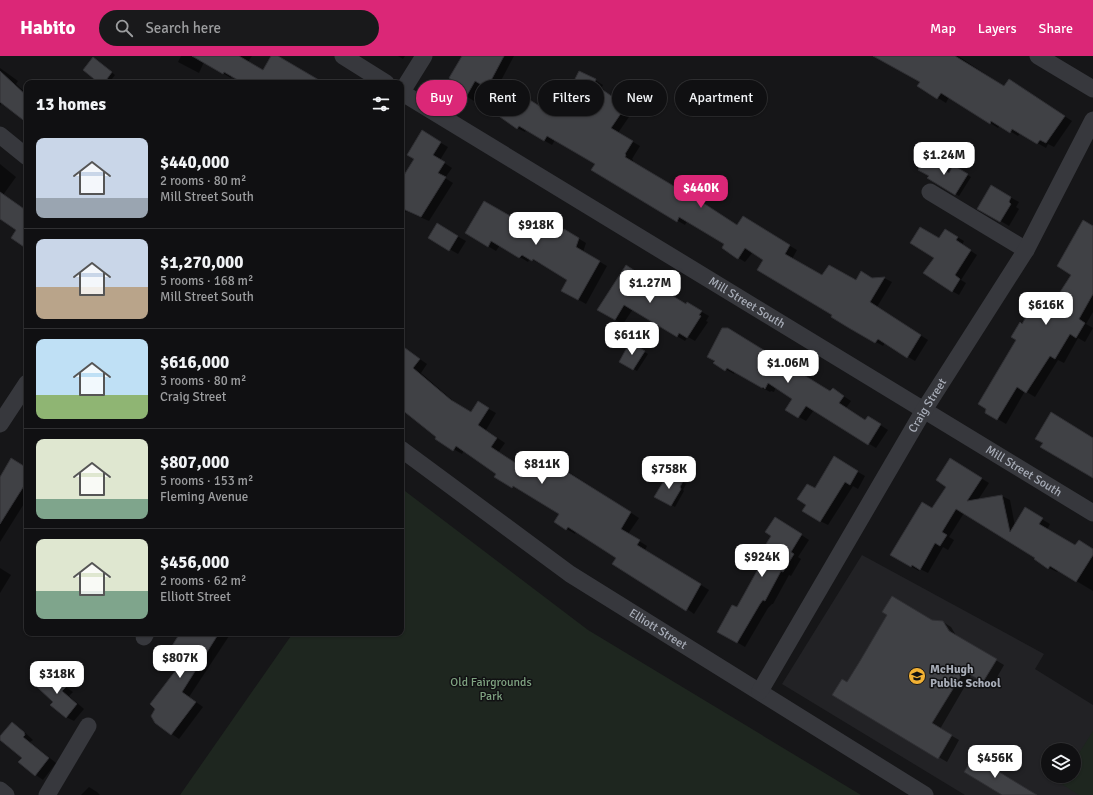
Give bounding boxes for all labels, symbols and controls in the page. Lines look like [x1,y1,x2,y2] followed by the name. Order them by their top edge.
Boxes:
[99,10,379,46] search box
[20,16,75,40] text: Habito
[113,17,135,39] icon: search
[145,19,221,37] text: Search here
[930,20,956,37] text: Map
[978,20,1017,37] text: Layers
[1039,20,1073,37] text: Share
[416,80,467,116] chip: Buy
[475,80,530,116] chip: Rent
[538,80,604,116] chip: Filters
[612,80,667,116] chip: New
[675,80,767,116] chip: Apartment
[370,93,392,115] icon: filters
[36,94,106,115] text: 13 homes
[911,142,977,176] pin: $1.24M
[923,147,965,163] text: $1.24M
[160,152,229,173] text: $440,000
[68,154,116,202] icon: home
[160,173,246,189] text: 2 rooms · 80 m²
[673,175,729,209] pin: $440K
[683,180,719,196] text: $440K
[160,189,254,205] text: Mill Street South
[508,212,564,246] pin: $918K
[518,217,554,233] text: $918K
[160,252,243,273] text: $1,270,000
[68,255,116,303] icon: home
[617,270,683,304] pin: $1.27M
[160,273,253,289] text: 5 rooms · 168 m²
[706,274,788,332] street label: Mill Street South
[629,275,671,291] text: $1.27M
[160,289,254,305] text: Mill Street South
[1018,292,1074,326] pin: $616K
[1028,297,1064,313] text: $616K
[604,322,660,356] pin: $611K
[614,327,650,343] text: $611K
[755,350,821,384] pin: $1.06M
[160,352,229,373] text: $616,000
[68,355,116,403] icon: home
[767,355,809,371] text: $1.06M
[160,373,246,389] text: 3 rooms · 80 m²
[905,376,950,436] street label: Craig Street
[160,389,226,405] text: Craig Street
[983,442,1064,500] street label: Mill Street South
[514,451,570,485] pin: $811K
[160,452,229,473] text: $807,000
[68,455,116,503] icon: home
[524,456,560,472] text: $811K
[641,456,697,490] pin: $758K
[651,461,687,477] text: $758K
[160,473,253,489] text: 5 rooms · 153 m²
[160,489,248,505] text: Fleming Avenue
[734,544,790,578] pin: $924K
[744,549,780,565] text: $924K
[160,552,229,573] text: $456,000
[68,555,116,603] icon: home
[160,573,246,589] text: 2 rooms · 62 m²
[160,589,231,605] text: Elliott Street
[626,606,690,653] street label: Elliott Street
[152,645,208,679] pin: $807K
[162,650,198,666] text: $807K
[29,661,85,695] pin: $318K
[930,662,1001,691] place label: McHugh Public School
[39,666,75,682] text: $318K
[907,666,927,686] school or university icon: McHugh Public School
[450,675,532,704] park label: Old Fairgrounds Park
[1041,743,1081,783] map controls
[1041,743,1081,783] button: layers
[967,745,1023,779] pin: $456K
[977,750,1013,766] text: $456K

